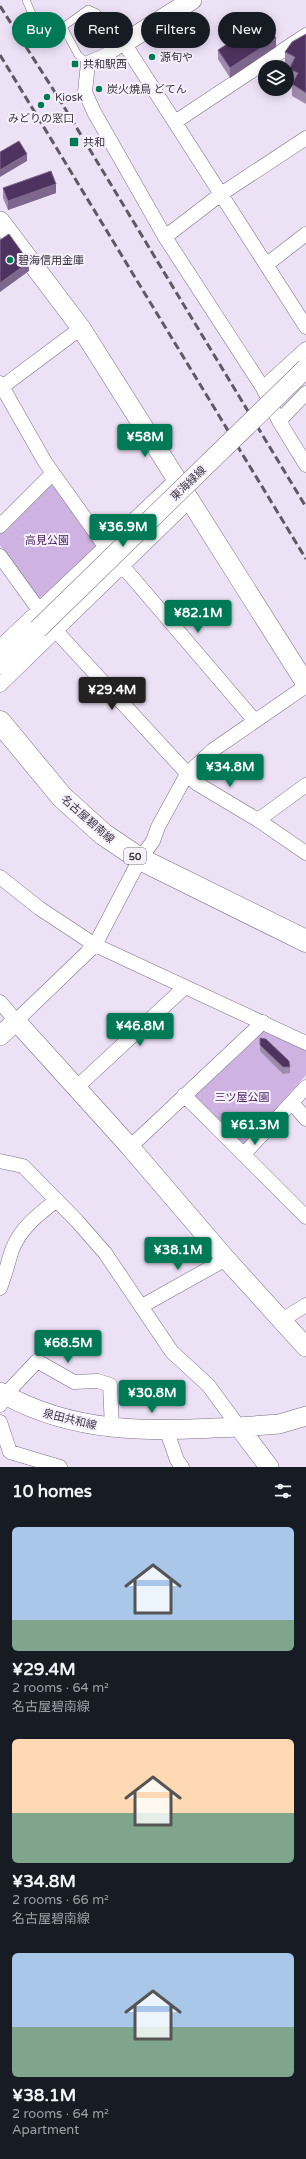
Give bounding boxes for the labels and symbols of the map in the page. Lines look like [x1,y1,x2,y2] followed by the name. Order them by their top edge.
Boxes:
[160,51,193,64] place label: 源旬や
[147,52,157,62] marker: 源旬や
[83,58,127,71] place label: 共和駅西
[70,59,80,69] marker: 共和駅西
[107,83,187,96] place label: 炭火焼鳥 どてん
[94,84,104,94] marker: 炭火焼鳥 どてん
[55,91,83,104] place label: Kiosk
[42,92,52,102] marker: Kiosk
[36,100,46,110] marker: みどりの窓口
[8,112,74,125] place label: みどりの窓口
[68,136,80,148] marker: 共和
[83,136,105,149] place label: 共和
[18,254,84,267] place label: 碧海信用金庫
[5,255,15,265] marker: 碧海信用金庫
[121,424,169,458] pin: ¥58M
[168,463,209,503] street label: 東海緑線
[90,514,156,548] pin: ¥36.9M
[25,534,69,547] park label: 高見公園
[165,600,231,634] pin: ¥82.1M
[79,677,145,711] pin: ¥29.4M
[197,754,263,788] pin: ¥34.8M
[59,793,117,846] street label: 名古屋碧南線
[124,848,146,864] road number: 50
[107,1013,173,1047] pin: ¥46.8M
[215,1091,270,1104] park label: 三ツ屋公園
[222,1112,288,1146] pin: ¥61.3M
[145,1237,211,1271] pin: ¥38.1M
[35,1330,101,1364] pin: ¥68.5M
[119,1380,185,1414] pin: ¥30.8M
[42,1407,98,1432] street label: 泉田共和線

